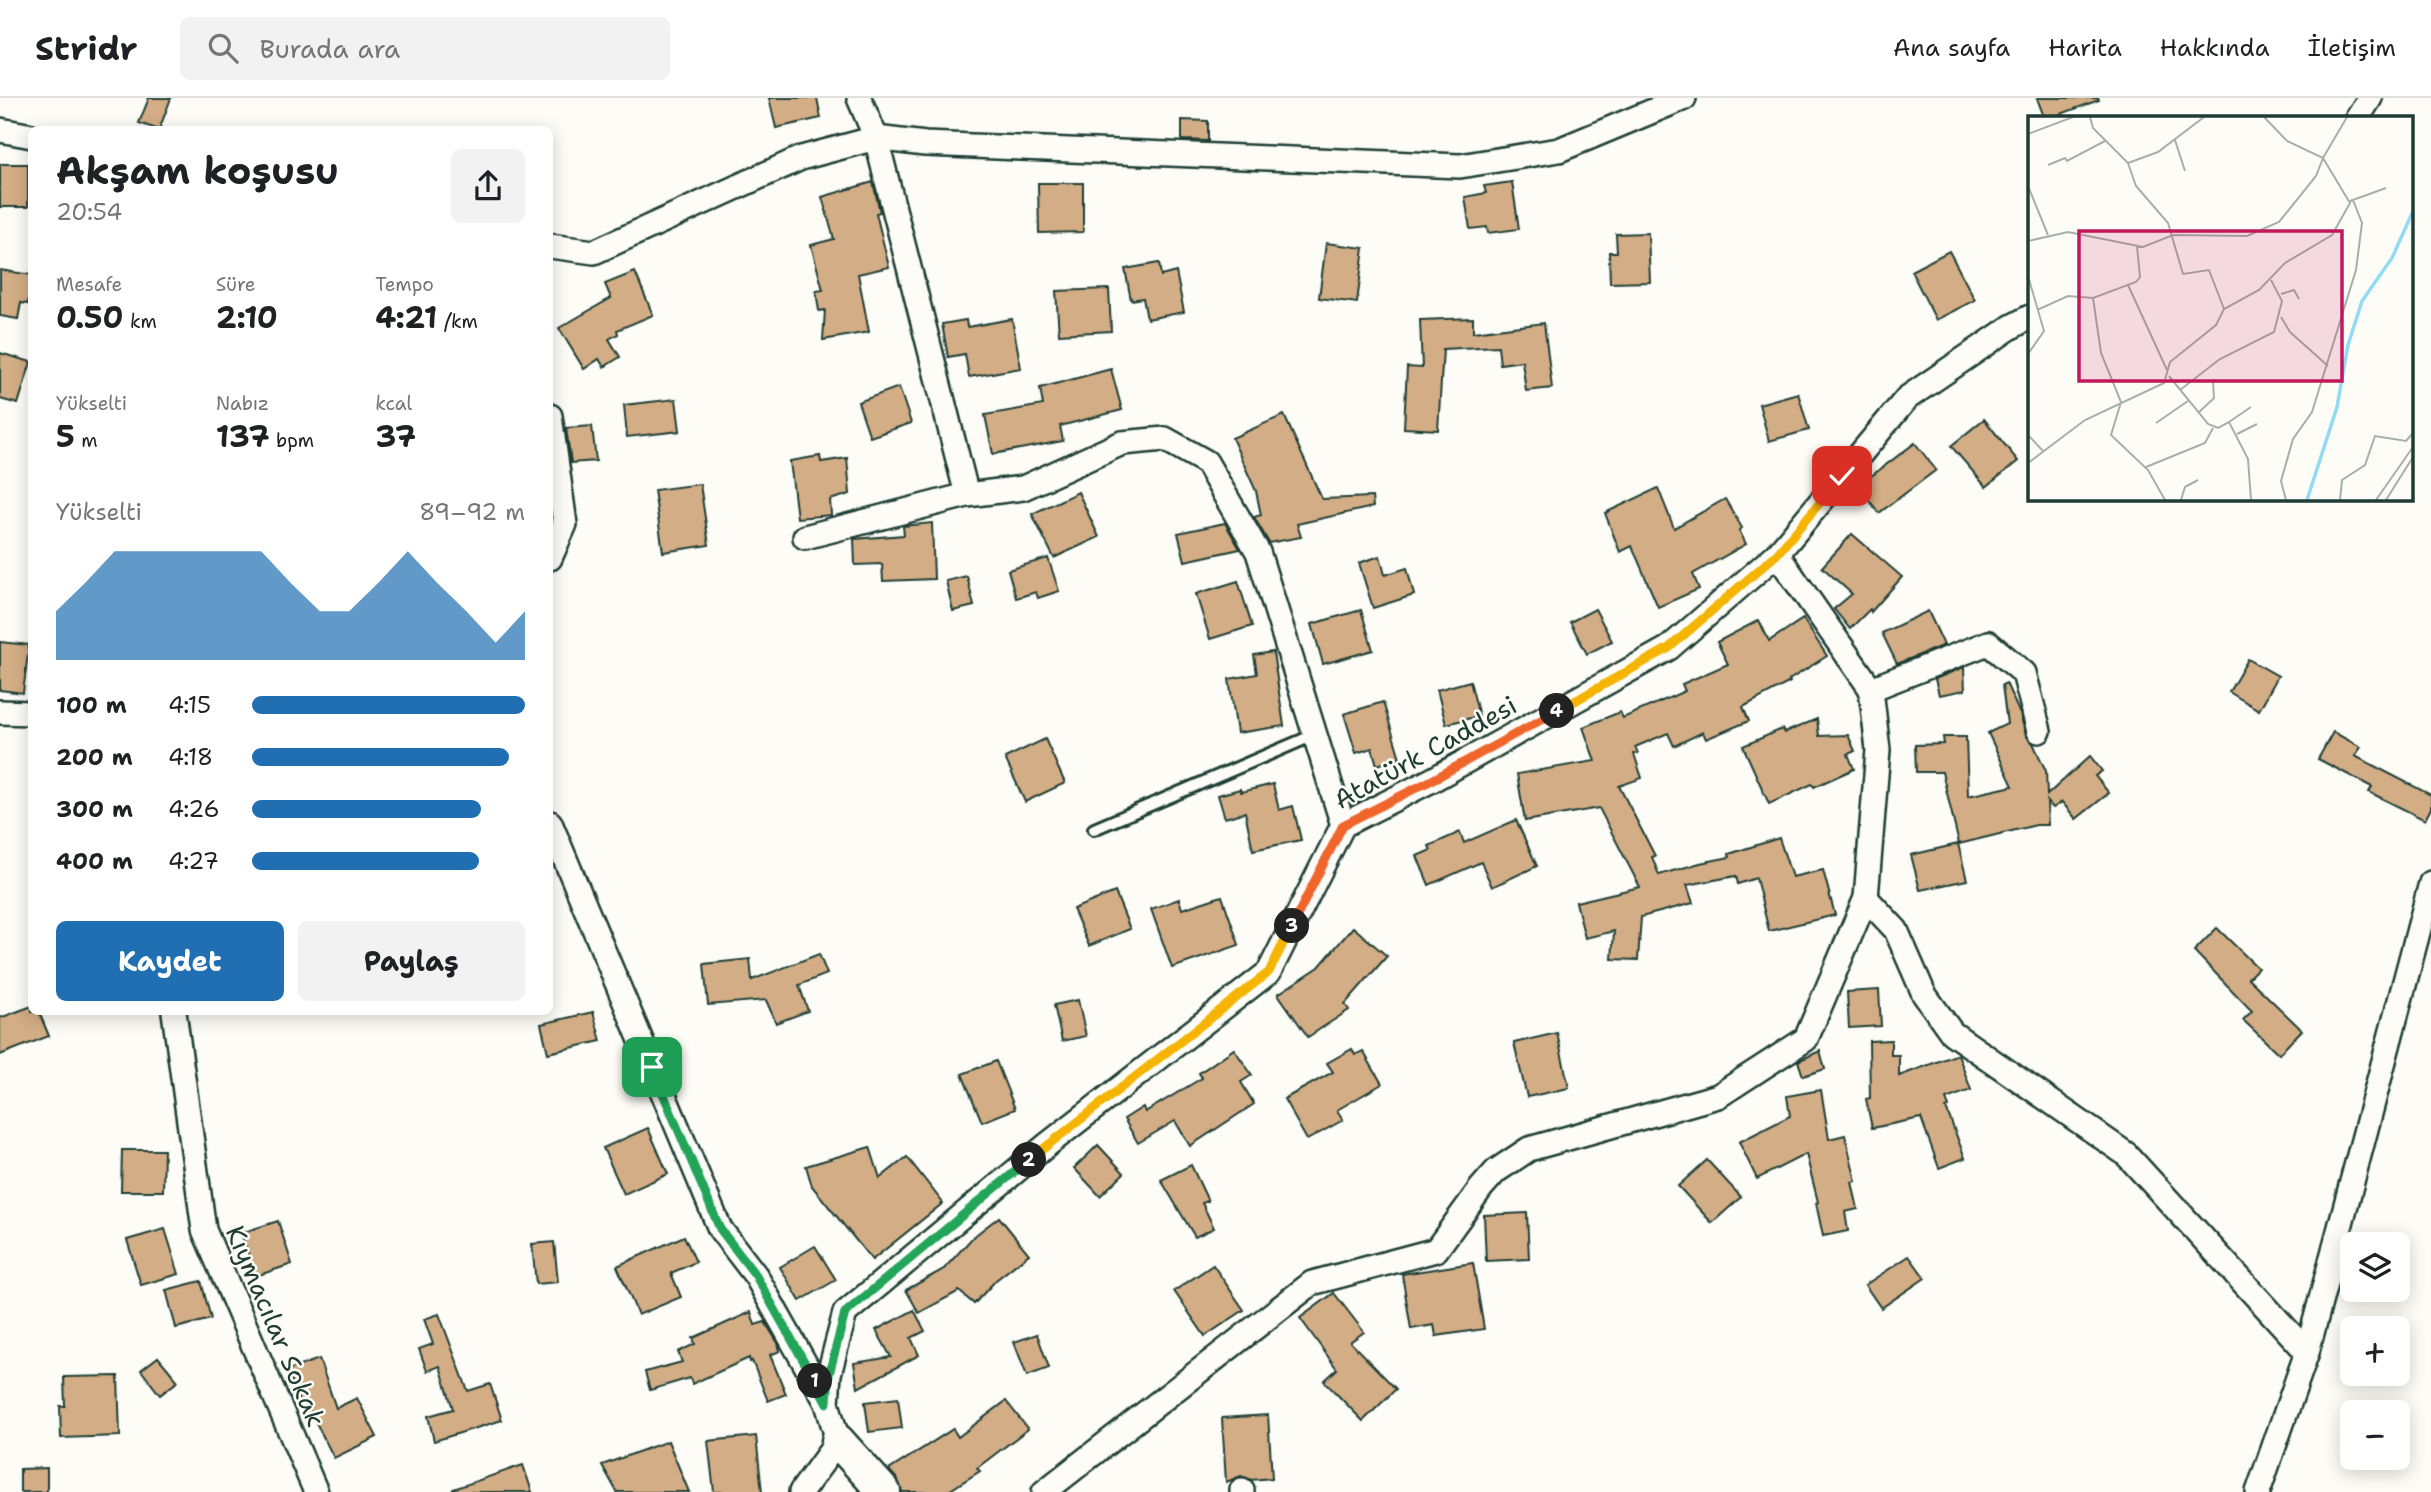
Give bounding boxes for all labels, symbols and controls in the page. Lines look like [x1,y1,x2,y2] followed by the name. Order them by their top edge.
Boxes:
[180,17,670,80] search box
[35,26,138,71] text: Stridr
[204,29,242,67] icon: search
[260,31,400,66] text: Burada ara
[1893,32,2010,64] text: Ana sayfa
[2048,32,2122,64] text: Harita
[2160,32,2270,64] text: Hakkında
[2308,32,2396,64] text: İletişim
[2028,116,2414,500] inset map
[56,145,339,196] text: Akşam koşusu
[451,149,525,223] button: share
[56,197,122,227] text: 20:54
[56,272,122,297] text: Mesafe
[216,272,256,297] text: Süre
[375,272,434,297] text: Tempo
[56,297,123,338] text: 0.50
[216,297,278,338] text: 2:10
[375,297,437,338] text: 4:21
[123,309,157,334] text: km
[437,309,478,334] text: /km
[56,391,127,416] text: Yükselti
[216,391,269,416] text: Nabız
[375,391,412,416] text: kcal
[56,416,75,457] text: 5
[216,416,269,457] text: 137
[375,416,416,457] text: 37
[75,428,98,453] text: m
[269,428,314,453] text: bpm
[1812,446,1872,506] pin
[1823,457,1861,495] icon: check
[56,497,142,527] text: Yükselti
[419,497,525,527] text: 89–92 m
[1327,687,1523,817] street label: Atatürk Caddesi
[56,690,127,720] text: 100 m
[168,690,211,720] text: 4:15
[1540,694,1574,728] pin: 4
[1550,698,1563,723] text: 4
[56,742,133,772] text: 200 m
[168,742,213,772] text: 4:18
[56,794,133,824] text: 300 m
[168,794,219,824] text: 4:26
[56,846,133,876] text: 400 m
[168,846,219,876] text: 4:27
[1274,908,1310,944] pin: 3
[1285,913,1298,938] text: 3
[56,921,284,1001] button: Kaydet
[298,921,525,1001] button: Paylaş
[622,1037,682,1097] pin
[633,1048,671,1086] icon: arrive
[1012,1142,1046,1178] pin: 2
[1022,1147,1035,1172] text: 2
[218,1220,334,1432] street label: Kıymacılar Sokak
[2340,1232,2410,1470] map controls
[2340,1232,2410,1302] button: layers
[2340,1316,2410,1386] button: +
[798,1364,832,1398] pin: 1
[810,1368,819,1393] text: 1
[2340,1400,2410,1470] button: −

